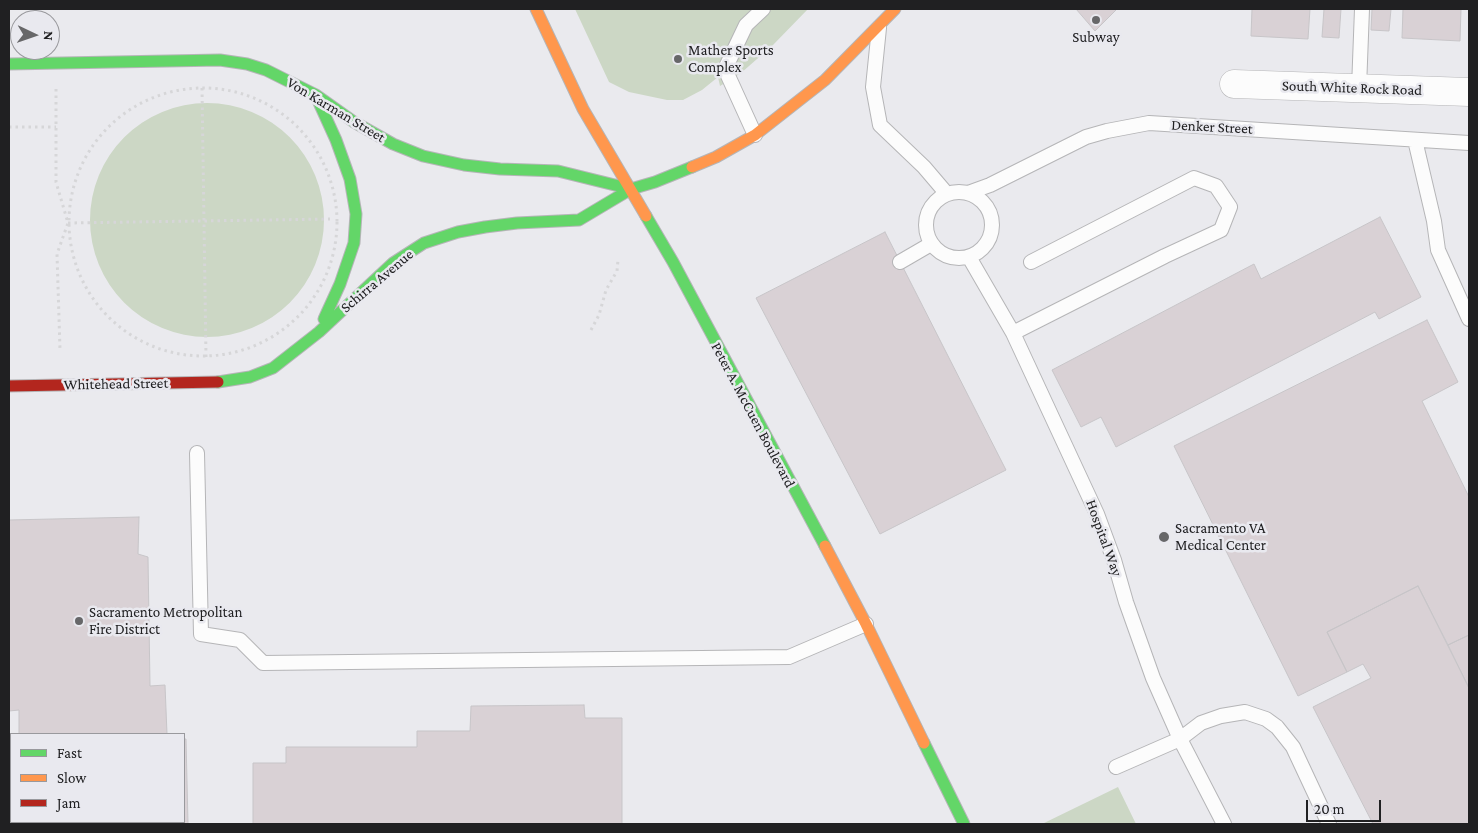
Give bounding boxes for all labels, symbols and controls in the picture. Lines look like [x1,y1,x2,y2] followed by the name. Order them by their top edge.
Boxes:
[10,10,60,60] north arrow
[1090,14,1102,26] marker: Subway
[1072,28,1120,46] place label: Subway
[41,31,57,41] text: N
[688,41,774,76] place label: Mather Sports Complex
[672,53,684,65] marker: Mather Sports Complex
[283,73,389,147] street label: Von Karman Street
[1282,77,1422,99] street label: South White Rock Road
[1171,116,1253,138] street label: Denker Street
[337,245,417,317] street label: Schirra Avenue
[707,339,799,491] street label: Peter A. McCuen Boulevard
[64,374,168,394] street label: Whitehead Street
[1082,497,1126,579] street label: Hospital Way
[1175,519,1266,554] place label: Sacramento VA Medical Center
[1157,530,1171,544] marker: Sacramento VA Medical Center
[89,603,243,638] place label: Sacramento Metropolitan Fire District
[73,615,85,627] marker: Sacramento Metropolitan Fire District
[10,733,185,823] legend
[57,745,82,761] text: Fast
[57,770,86,786] text: Slow
[1308,790,1383,822] scale bar
[57,795,80,811] text: Jam
[1314,801,1345,817] text: 20 m

